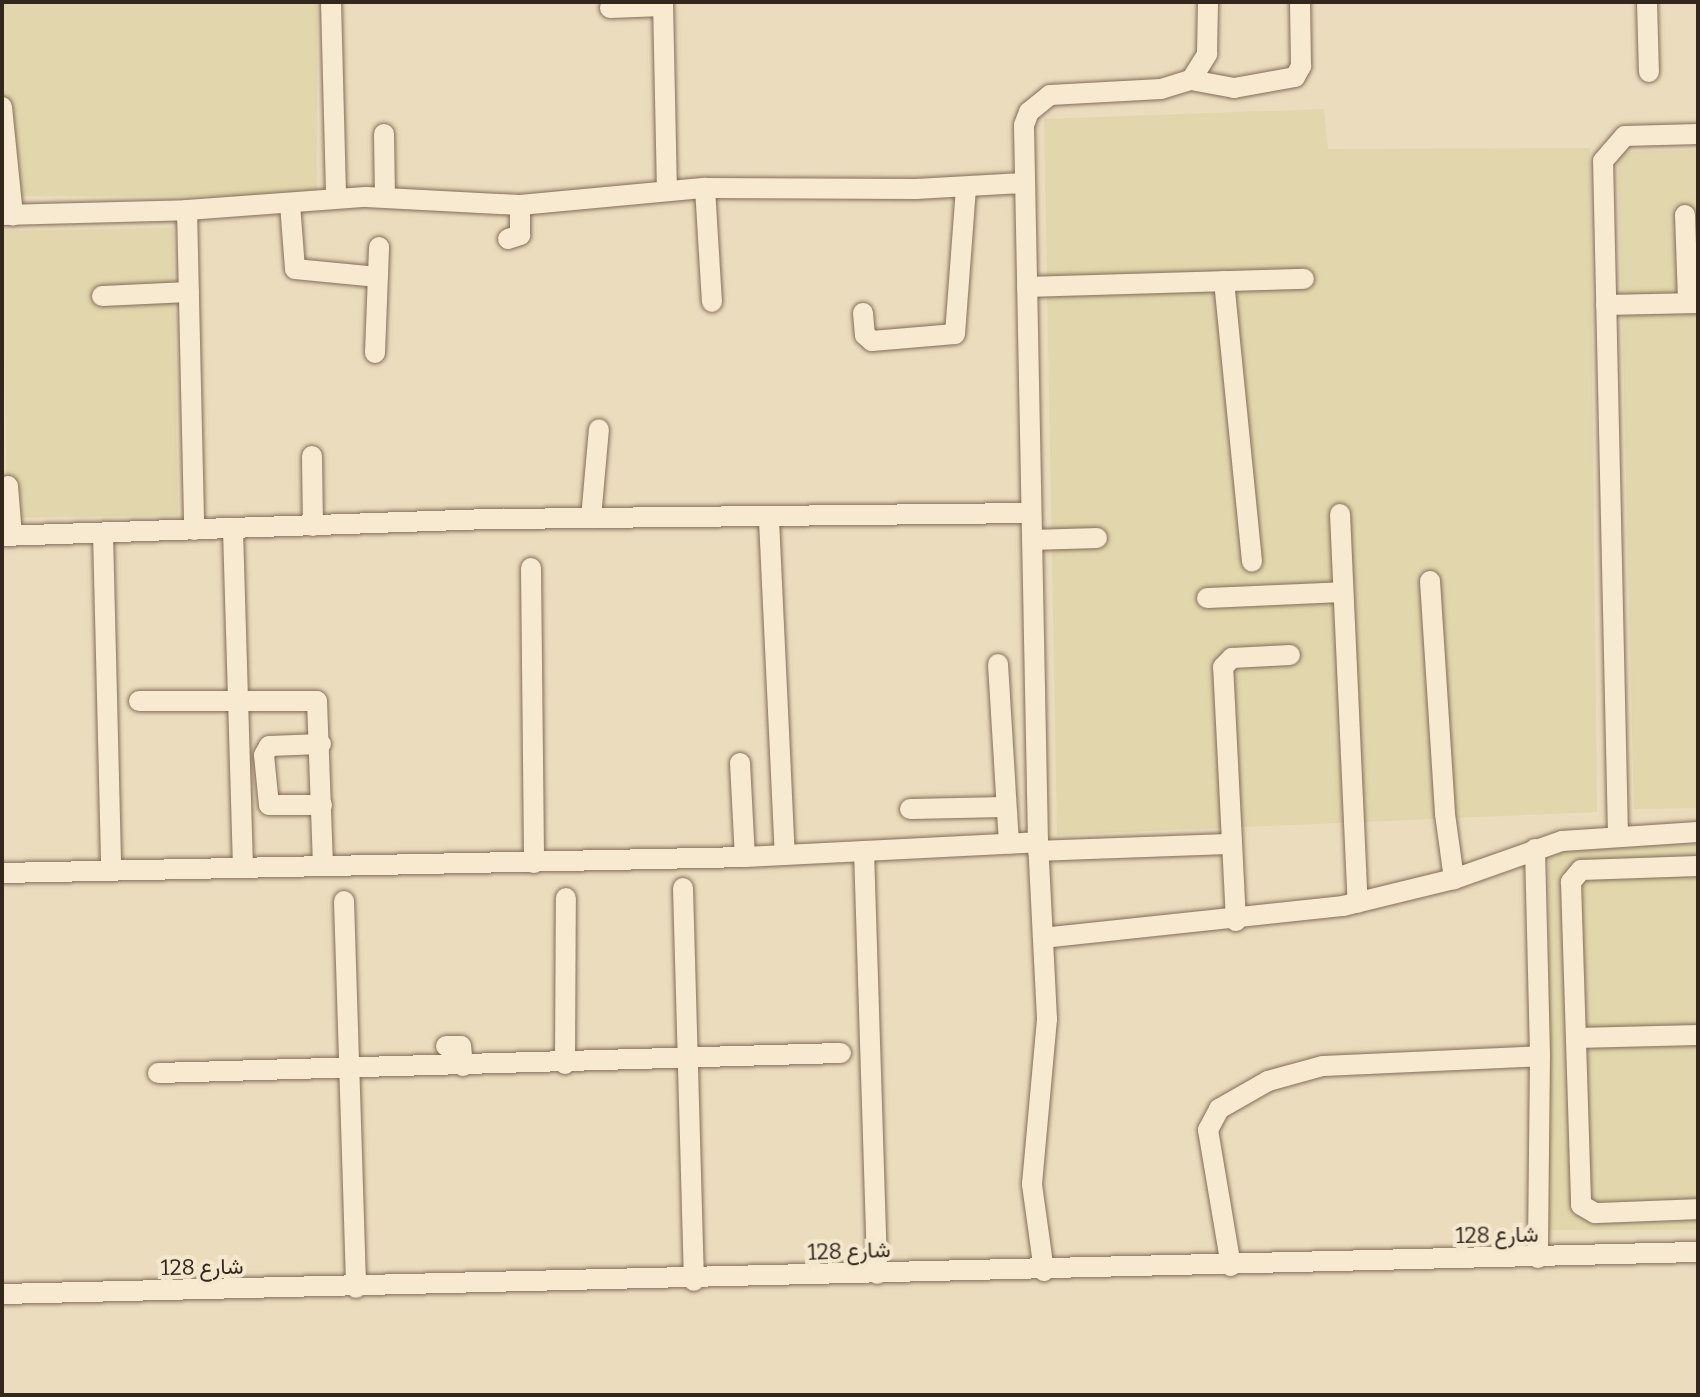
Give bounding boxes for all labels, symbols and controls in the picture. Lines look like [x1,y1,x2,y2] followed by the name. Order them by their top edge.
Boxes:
[1455,1221,1539,1249] street label: شارع 128
[807,1236,891,1266] street label: شارع 128
[160,1253,244,1281] street label: شارع 128

